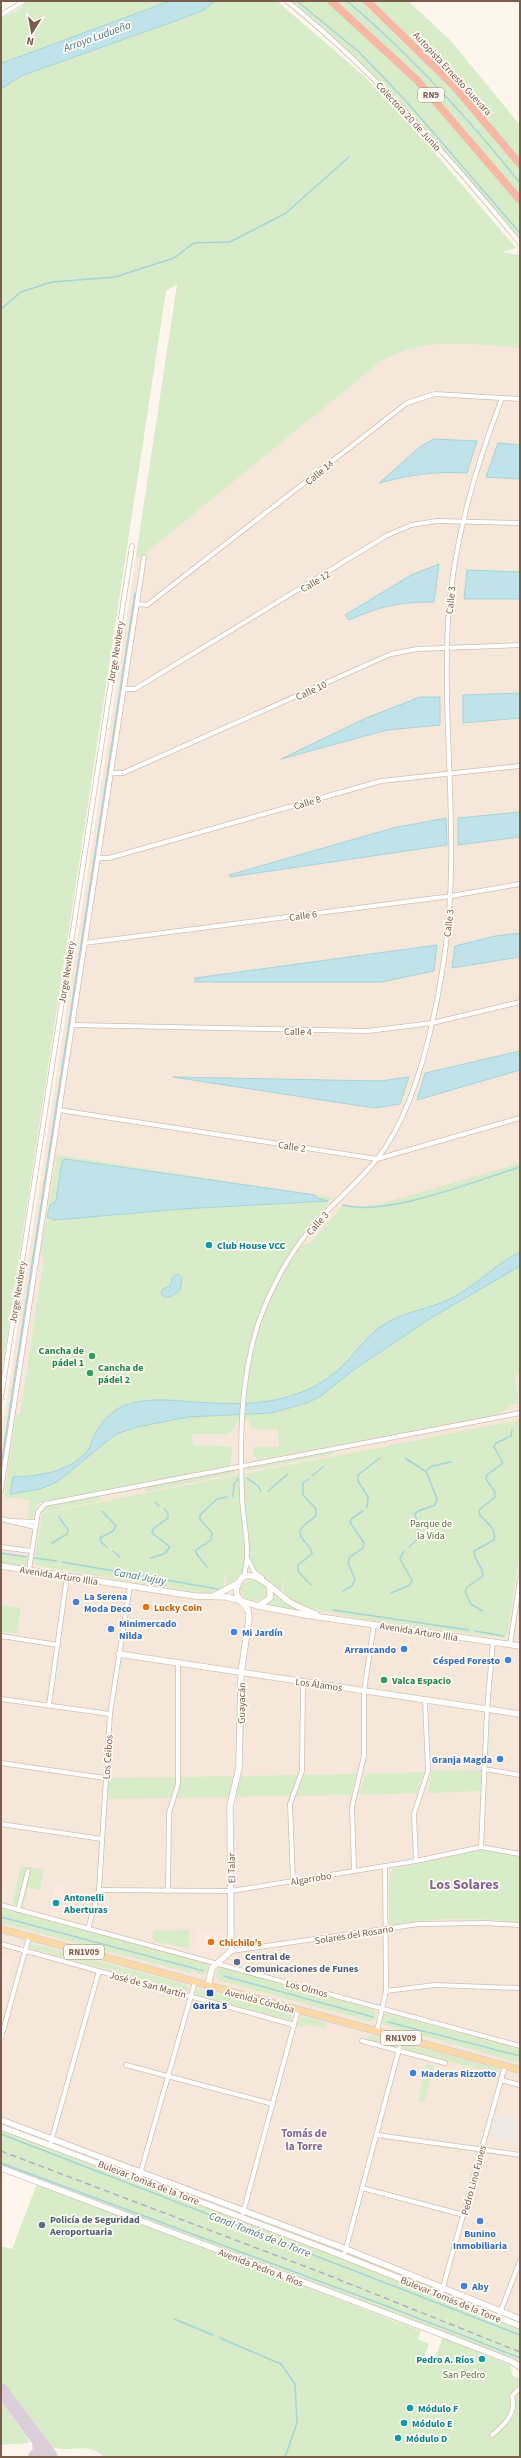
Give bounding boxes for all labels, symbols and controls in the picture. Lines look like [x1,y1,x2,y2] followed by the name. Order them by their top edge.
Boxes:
[12,12,52,52] north arrow
[60,17,133,56] water label: Arroyo Ludueña
[410,29,495,119] street label: Autopista Ernesto Guevara
[25,33,35,49] text: N
[372,79,444,154] street label: Colectora 20 de Junio
[418,88,444,102] road number: RN9
[302,457,337,489] street label: Calle 14
[298,567,333,596] street label: Calle 12
[443,586,459,615] street label: Calle 3
[104,620,128,684] street label: Jorge Newbery
[294,678,329,704] street label: Calle 10
[292,792,323,814] street label: Calle 8
[288,907,318,925] street label: Calle 6
[441,909,457,938] street label: Calle 3
[55,940,79,1004] street label: Jorge Newbery
[284,1025,312,1039] street label: Calle 4
[277,1138,307,1156] street label: Calle 2
[303,1209,332,1239] street label: Calle 3
[217,1239,286,1253] place label: Club House VCC
[204,1240,214,1250] marker: Club House VCC
[6,1260,30,1324] street label: Jorge Newbery
[39,1344,84,1370] place label: Cancha de pádel 1
[87,1351,97,1361] marker: Cancha de pádel 1
[98,1361,143,1387] place label: Cancha de pádel 2
[85,1368,95,1378] marker: Cancha de pádel 2
[410,1517,452,1543] park label: Parque de la Vida
[19,1563,99,1589] street label: Avenida Arturo Illia
[113,1565,168,1589] water label: Canal Jujuy
[84,1590,132,1616] place label: La Serena Moda Deco
[71,1597,81,1607] marker: La Serena Moda Deco
[154,1601,202,1615] place label: Lucky Coin
[141,1602,151,1612] marker: Lucky Coin
[119,1617,177,1643] place label: Minimercado Nilda
[379,1619,459,1645] street label: Avenida Arturo Illia
[106,1624,116,1634] marker: Minimercado Nilda
[242,1626,283,1640] place label: Mi Jardín
[229,1627,239,1637] marker: Mi Jardín
[344,1643,396,1657] place label: Arrancando
[399,1644,409,1654] marker: Arrancando
[433,1654,500,1668] place label: Césped Foresto
[503,1655,513,1665] marker: Césped Foresto
[391,1674,451,1688] place label: Valca Espacio
[294,1675,343,1695] street label: Los Álamos
[379,1675,389,1685] marker: Valca Espacio
[235,1682,249,1724] street label: Guayacán
[99,1734,117,1780] street label: Los Ceibos
[432,1753,492,1767] place label: Granja Magda
[495,1754,505,1764] marker: Granja Magda
[225,1852,239,1883] street label: El Talar
[290,1869,333,1889] street label: Algarrobo
[429,1875,499,1895] district label: Los Solares
[63,1891,108,1917] place label: Antonelli Aberturas
[51,1898,61,1908] marker: Antonelli Aberturas
[314,1922,395,1948] street label: Solares del Rosario
[219,1936,262,1950] place label: Chichilo’s
[206,1937,216,1947] marker: Chichilo’s
[64,1945,104,1959] road number: RN1V09
[245,1950,359,1976] place label: Central de Comunicaciones de Funes
[232,1957,242,1967] marker: Central de Comunicaciones de Funes
[108,1968,188,2002] street label: José de San Martín
[284,1977,330,2001] street label: Los Olmos
[223,1985,296,2017] street label: Avenida Córdoba
[205,1988,215,1998] marker: Garita 5
[193,1999,227,2013] place label: Garita 5
[381,2031,421,2045] road number: RN1V09
[421,2067,497,2081] place label: Maderas Rizzotto
[408,2068,418,2078] marker: Maderas Rizzotto
[281,2126,327,2154] district label: Tomás de la Torre
[458,2144,490,2217] street label: Pedro Lino Funes
[96,2157,201,2209] street label: Bulevar Tomás de la Torre
[207,2208,313,2261] water label: Canal Tomás de la Torre
[49,2213,140,2239] place label: Policía de Seguridad Aeroportuaria
[475,2216,485,2226] marker: Bunino Inmobiliaria
[37,2220,47,2230] marker: Policía de Seguridad Aeroportuaria
[453,2227,507,2253] place label: Bunino Inmobiliaria
[216,2245,305,2291] street label: Avenida Pedro A. Ríos
[398,2273,503,2327] street label: Bulevar Tomás de la Torre
[471,2280,489,2294] place label: Aby
[459,2281,469,2291] marker: Aby
[416,2353,475,2367] place label: Pedro A. Ríos
[477,2354,487,2364] marker: Pedro A. Ríos
[443,2368,485,2382] park label: San Pedro
[418,2402,458,2416] place label: Módulo F
[405,2403,415,2413] marker: Módulo F
[412,2417,452,2431] place label: Módulo E
[399,2418,409,2428] marker: Módulo E
[406,2432,447,2446] place label: Módulo D
[393,2433,403,2443] marker: Módulo D

